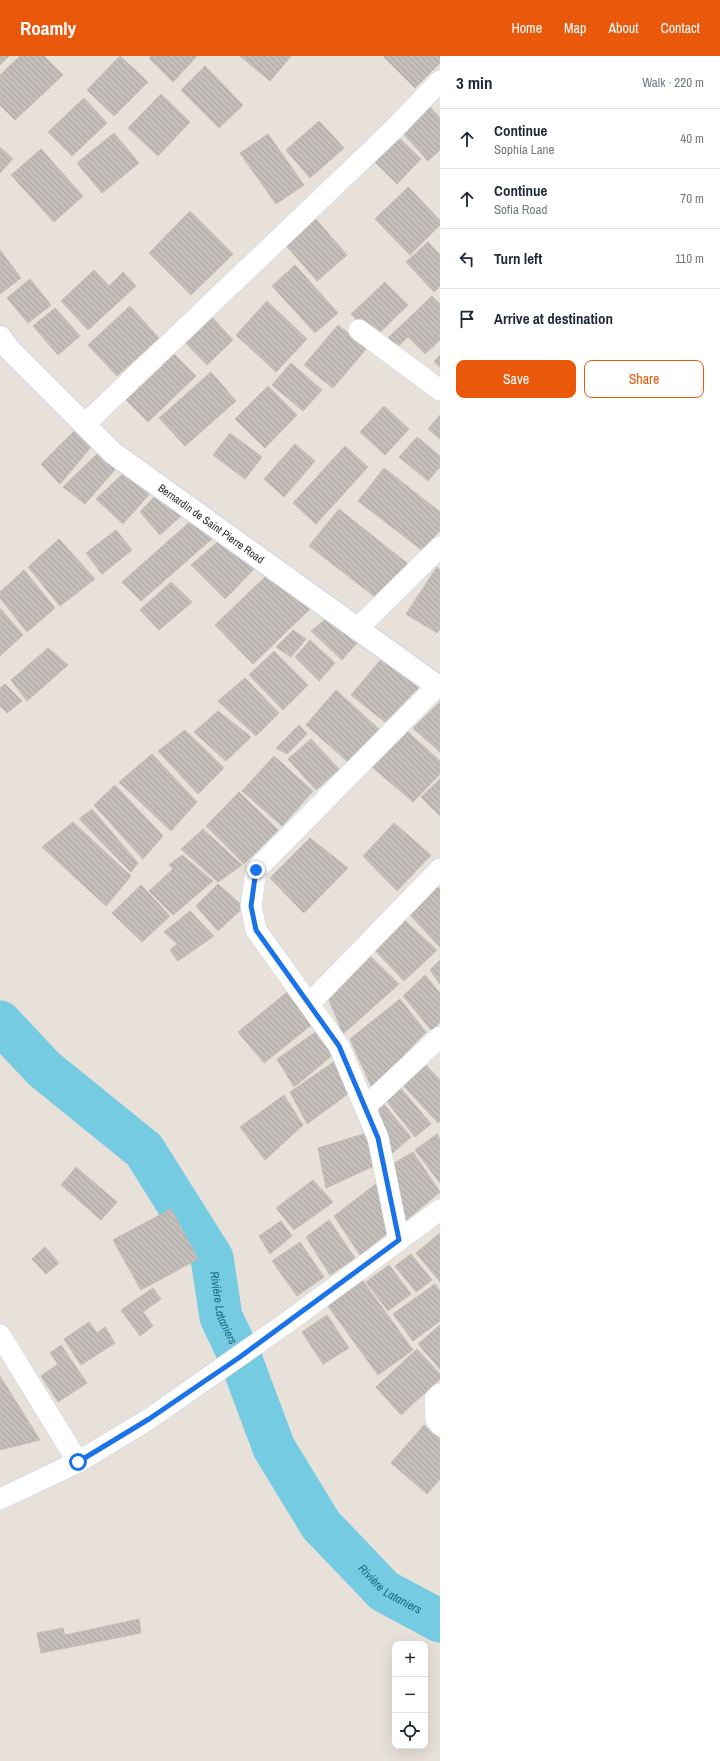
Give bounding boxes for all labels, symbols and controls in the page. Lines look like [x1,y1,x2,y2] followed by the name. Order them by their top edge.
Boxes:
[20,15,76,41] text: Roamly
[511,19,542,37] text: Home
[564,19,586,37] text: Map
[608,19,638,37] text: About
[660,19,700,37] text: Contact
[456,71,492,94] text: 3 min
[642,74,704,91] text: Walk · 220 m
[494,120,547,141] text: Continue
[456,128,478,150] icon: ahead
[680,130,704,147] text: 40 m
[494,141,554,158] text: Sophia Lane
[494,180,547,201] text: Continue
[456,188,478,210] icon: ahead
[680,190,704,207] text: 70 m
[494,201,547,218] text: Sofia Road
[456,248,478,270] icon: left
[494,248,542,269] text: Turn left
[675,250,704,267] text: 110 m
[456,308,478,330] icon: arrive
[494,308,613,329] text: Arrive at destination
[456,360,576,398] button: Save
[584,360,704,398] button: Share
[155,481,267,566] street label: Bernardin de Saint Pierre Road
[247,861,265,879] route end
[206,1270,241,1347] water label: Rivière Lataniers
[69,1453,87,1471] route start
[355,1561,424,1618] water label: Rivière Lataniers
[392,1641,428,1749] map controls
[392,1641,428,1677] button: +
[392,1677,428,1713] button: −
[392,1713,428,1749] button: locate

